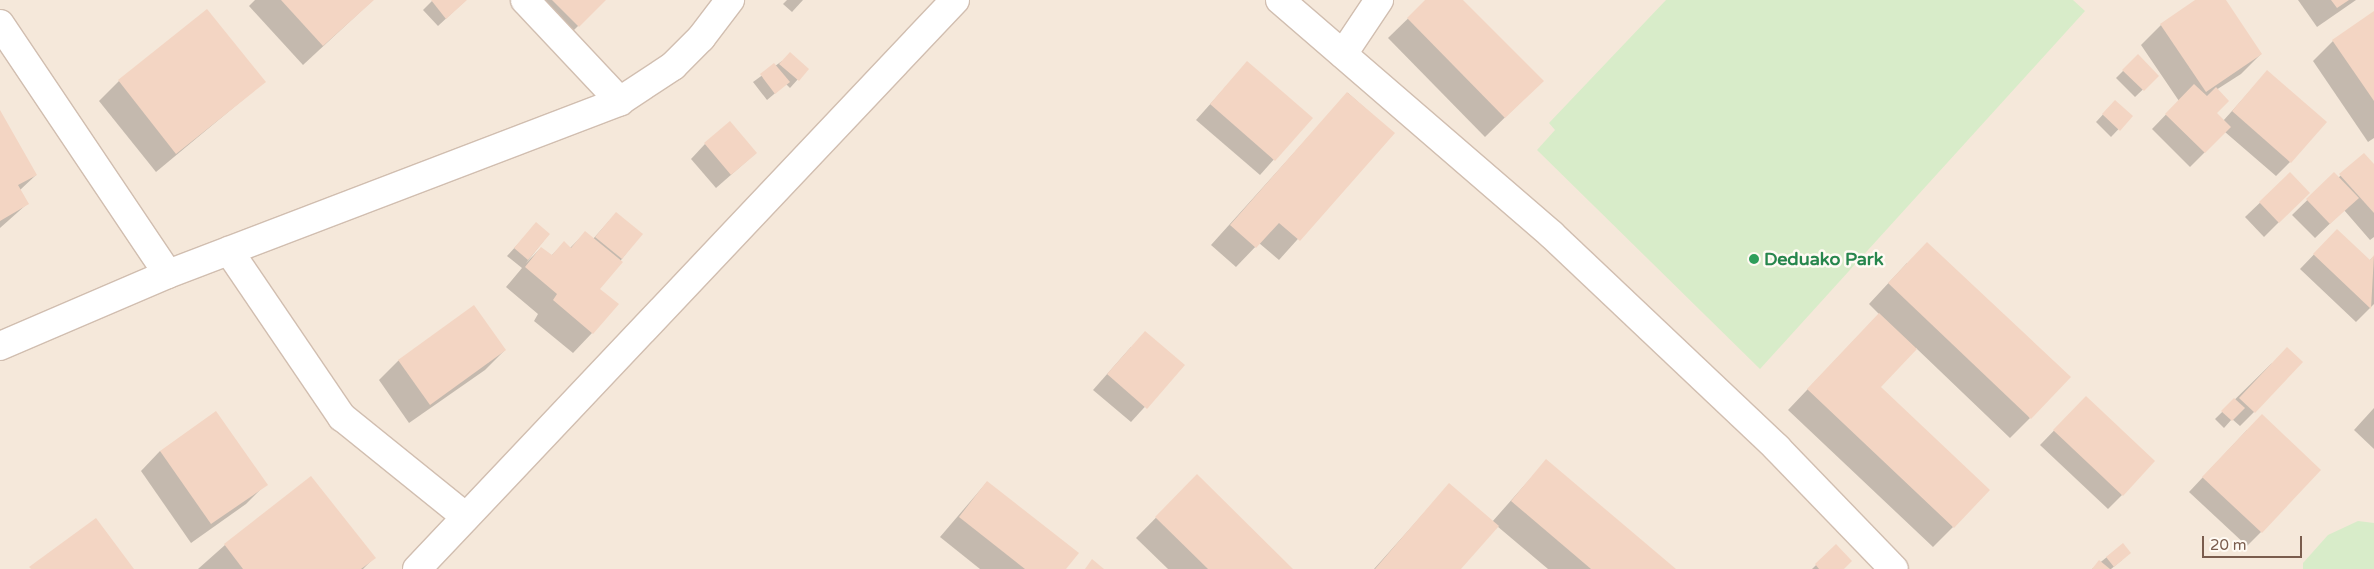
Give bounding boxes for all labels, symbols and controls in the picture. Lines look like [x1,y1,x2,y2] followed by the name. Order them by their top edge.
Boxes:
[1764,248,1884,270] place label: Deduako Park
[1748,253,1760,265] marker: Deduako Park
[2204,526,2304,558] scale bar
[2210,536,2247,554] text: 20 m

